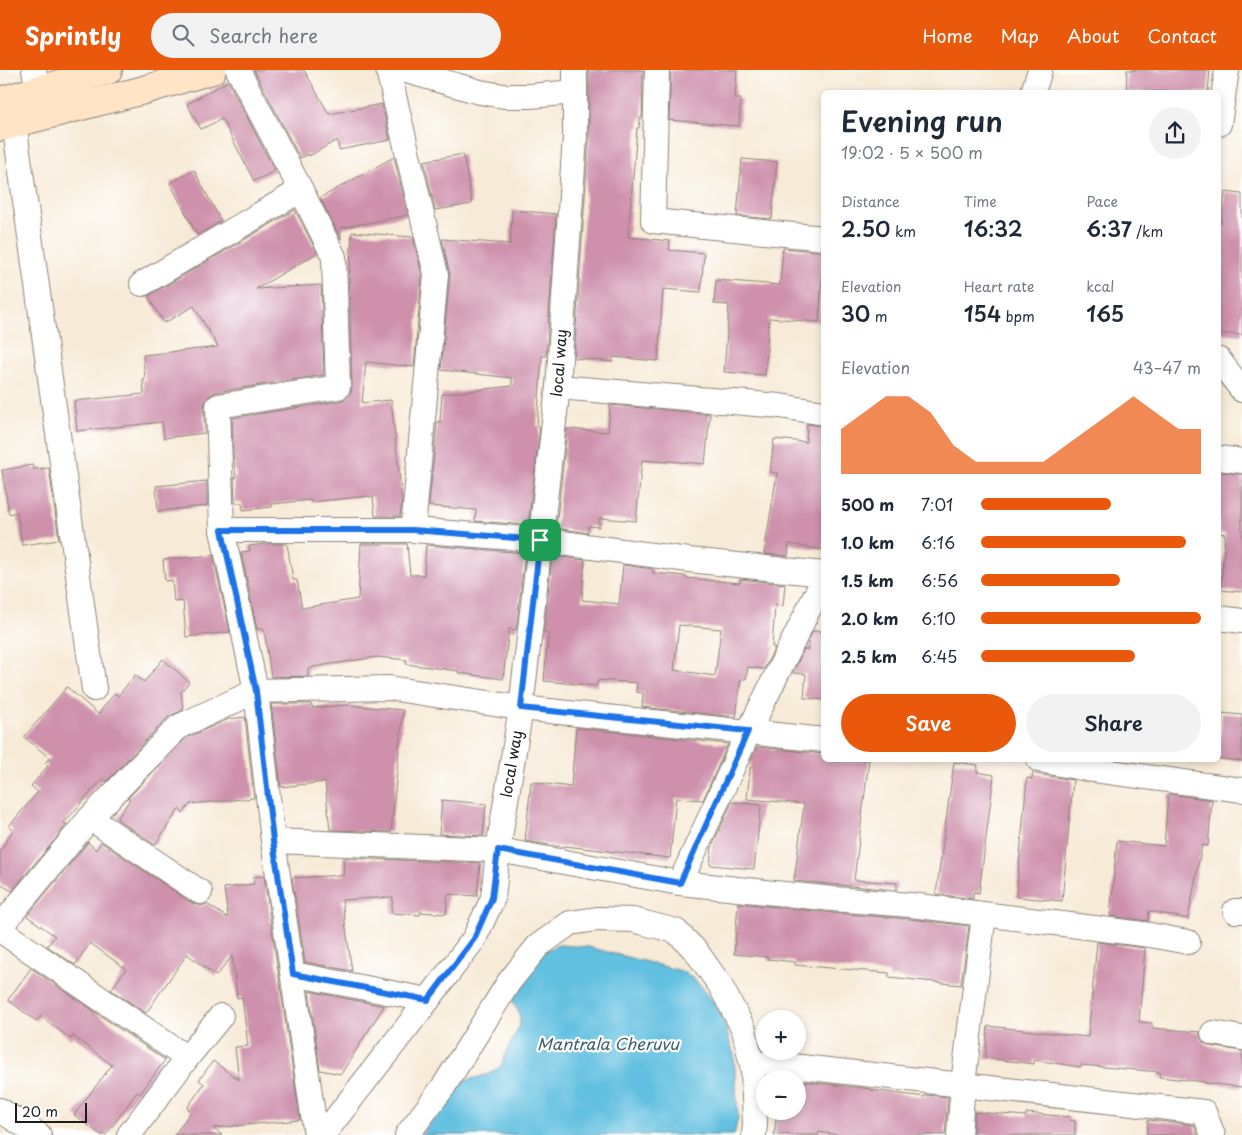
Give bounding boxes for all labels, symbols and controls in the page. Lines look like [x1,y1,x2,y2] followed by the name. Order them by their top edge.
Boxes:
[151,13,501,58] search box
[25,17,121,53] text: Sprintly
[169,21,197,49] icon: search
[209,21,318,49] text: Search here
[922,22,972,49] text: Home
[1000,22,1039,49] text: Map
[1067,22,1119,49] text: About
[1147,22,1217,49] text: Contact
[841,99,1003,142] text: Evening run
[1149,107,1201,159] button: share
[841,140,983,164] text: 19:02 · 5 × 500 m
[841,191,900,212] text: Distance
[964,191,997,212] text: Time
[1086,191,1118,212] text: Pace
[841,212,890,244] text: 2.50
[964,212,1023,244] text: 16:32
[1086,212,1132,244] text: 6:37
[890,221,916,242] text: km
[1132,221,1163,242] text: /km
[841,276,901,297] text: Elevation
[964,276,1034,297] text: Heart rate
[1086,276,1114,297] text: kcal
[841,297,870,329] text: 30
[964,297,1001,329] text: 154
[1086,297,1124,329] text: 165
[870,306,888,327] text: m
[1001,306,1035,327] text: bpm
[544,328,572,398] street label: local way
[841,355,910,379] text: Elevation
[1133,355,1201,379] text: 43–47 m
[841,492,894,516] text: 500 m
[921,492,953,516] text: 7:01
[519,519,561,561] pin
[526,526,554,554] icon: arrive
[841,530,894,554] text: 1.0 km
[921,530,955,554] text: 6:16
[841,568,894,592] text: 1.5 km
[921,568,958,592] text: 6:56
[841,606,898,630] text: 2.0 km
[921,606,956,630] text: 6:10
[841,644,897,668] text: 2.5 km
[921,644,957,668] text: 6:45
[841,694,1016,752] button: Save
[1026,694,1201,752] button: Share
[494,729,527,799] street label: local way
[756,1010,806,1120] map controls
[756,1010,806,1060] button: +
[537,1031,680,1055] water label: Mantrala Cheruvu
[756,1070,806,1120] button: −
[15,1100,88,1123] scale bar
[22,1101,58,1122] text: 20 m

